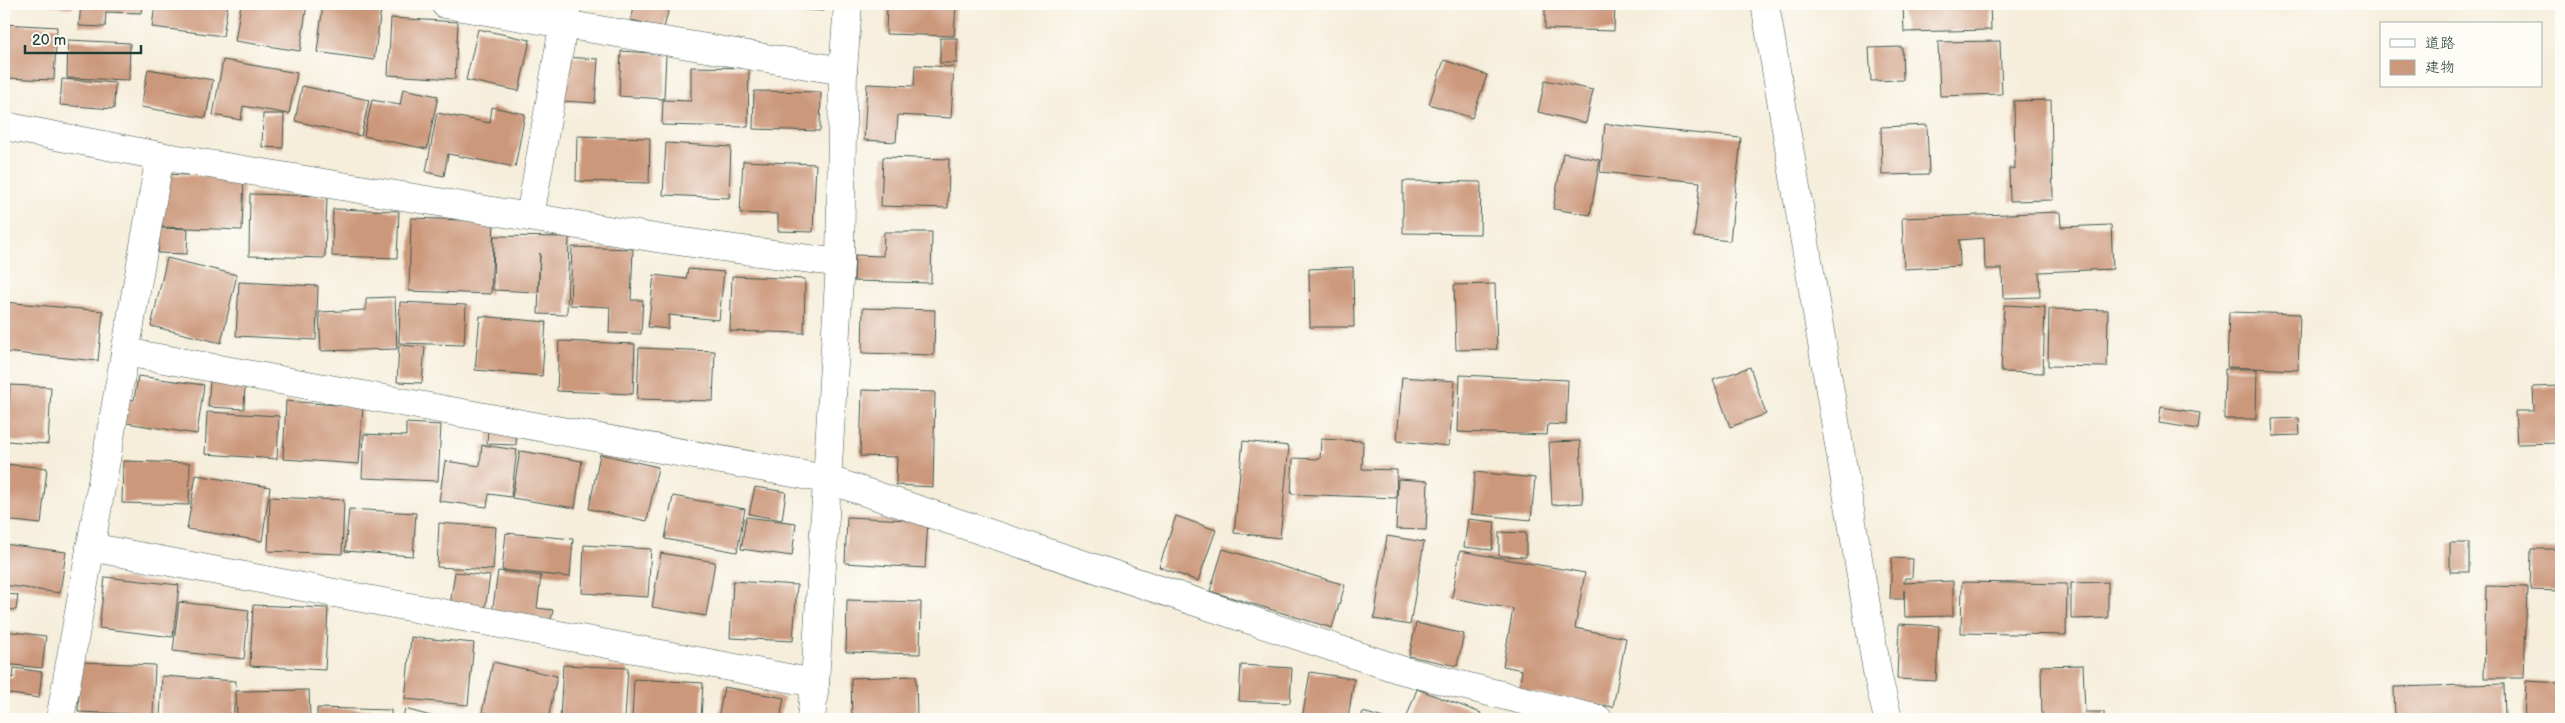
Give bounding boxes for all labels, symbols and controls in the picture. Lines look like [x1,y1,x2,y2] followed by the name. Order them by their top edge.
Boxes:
[25,22,141,54] scale bar
[2380,22,2542,88] legend
[32,31,66,50] text: 20 m
[2425,34,2455,53] text: 道路
[2425,58,2455,77] text: 建物

